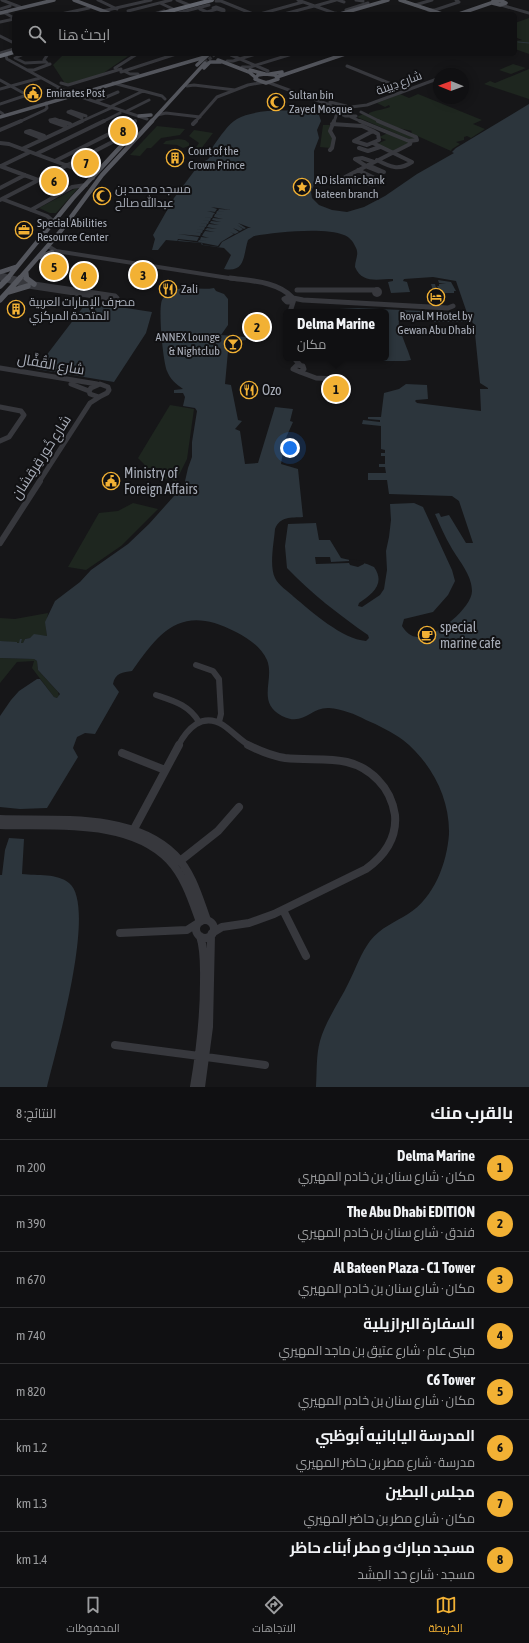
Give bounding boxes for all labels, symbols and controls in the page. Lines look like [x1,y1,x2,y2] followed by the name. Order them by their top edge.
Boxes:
[12,12,517,56] search box
[26,23,48,45] icon: search
[58,26,110,43] text: ابحث هنا
[374,68,424,99] street label: شارع دِيينة
[433,68,469,104] north arrow
[23,83,43,103] public building icon: Emirates Post
[46,86,106,100] place label: Emirates Post
[289,88,352,116] place label: Sultan bin Zayed Mosque
[266,92,286,112] mosque icon: Sultan bin Zayed Mosque
[110,116,136,146] pin: 8
[188,144,245,172] place label: Court of the Crown Prince
[73,148,99,178] pin: 7
[165,148,185,168] building icon: Court of the Crown Prince
[41,166,67,196] pin: 6
[315,173,386,201] place label: AD islamic bank bateen branch
[292,177,312,197] place icon: AD islamic bank bateen branch
[115,182,191,211] place label: مسجد محمد بن عبدالله صالح
[92,186,112,206] mosque icon: مسجد محمد بن عبدالله صالح
[37,216,109,244] place label: Special Abilities Resource Center
[14,220,34,240] office icon: Special Abilities Resource Center
[41,252,67,282] pin: 5
[130,260,156,290] pin: 3
[71,261,97,291] pin: 4
[158,279,178,299] restaurant icon: Zali
[181,282,198,296] place label: Zali
[426,287,446,307] hotel icon: Royal M Hotel by Gewan Abu Dhabi
[29,295,135,326] place label: مصرف الإمارات العربية المتحدة المركزي
[6,299,26,319] building icon: مصرف الإمارات العربية المتحدة المركزي
[283,309,389,361] popup
[397,309,475,337] place label: Royal M Hotel by Gewan Abu Dhabi
[244,312,270,342] pin: 2
[297,315,375,332] text: Delma Marine
[156,330,220,358] place label: ANNEX Lounge & Nightclub
[223,334,243,354] bar icon: ANNEX Lounge & Nightclub
[297,337,326,352] text: مكان
[16,349,86,379] street label: شارع القُفَّال
[323,374,349,404] pin: 1
[239,380,259,400] restaurant icon: Ozo
[262,382,282,398] place label: Ozo
[8,412,75,503] street label: شارع خُور قِرقِشان
[280,438,300,458] your location
[124,465,198,497] place label: Ministry of Foreign Affairs
[101,471,121,491] public building icon: Ministry of Foreign Affairs
[440,619,501,651] place label: special marine cafe
[417,625,437,645] cafe icon: special marine cafe
[430,1103,513,1123] text: بالقرب منك
[16,1106,56,1121] text: النتائج: 8
[397,1147,475,1164] text: Delma Marine
[16,1160,46,1175] text: 200 m
[497,1160,503,1175] text: 1
[298,1169,475,1184] text: مكان · شارع سنان بن خادم المهيري
[347,1203,475,1220] text: The Abu Dhabi EDITION
[16,1216,46,1231] text: 390 m
[497,1216,503,1231] text: 2
[298,1225,475,1240] text: فندق · شارع سنان بن خادم المهيري
[333,1259,475,1276] text: Al Bateen Plaza - C1 Tower
[16,1272,46,1287] text: 670 m
[497,1272,503,1287] text: 3
[298,1281,475,1296] text: مكان · شارع سنان بن خادم المهيري
[363,1315,475,1332] text: السفارة البرازيلية
[16,1328,46,1343] text: 740 m
[497,1328,503,1343] text: 4
[279,1343,475,1358] text: مبنى عام · شارع عتيق بن ماجد المهيري
[427,1371,475,1388] text: C6 Tower
[16,1384,46,1399] text: 820 m
[497,1384,503,1399] text: 5
[298,1393,475,1408] text: مكان · شارع سنان بن خادم المهيري
[315,1427,475,1444] text: المدرسة اليابانيه أبوظبي
[16,1440,47,1455] text: 1.2 km
[497,1440,503,1455] text: 6
[296,1455,475,1470] text: مدرسة · شارع مطر بن حاضر المهيري
[385,1483,475,1500] text: مجلس البطين
[16,1496,47,1511] text: 1.3 km
[497,1496,503,1511] text: 7
[303,1511,475,1526] text: مكان · شارع مطر بن حاضر المهيري
[290,1539,475,1556] text: مسجد مبارك و مطر أبناء حاظر
[16,1552,47,1567] text: 1.4 km
[497,1552,503,1567] text: 8
[357,1567,475,1582] text: مسجد · شارع حَد المِشَد
[66,1594,120,1638] tab: المحفوظات
[252,1594,296,1638] tab: الاتجاهات
[428,1594,463,1638] tab: الخريطة

